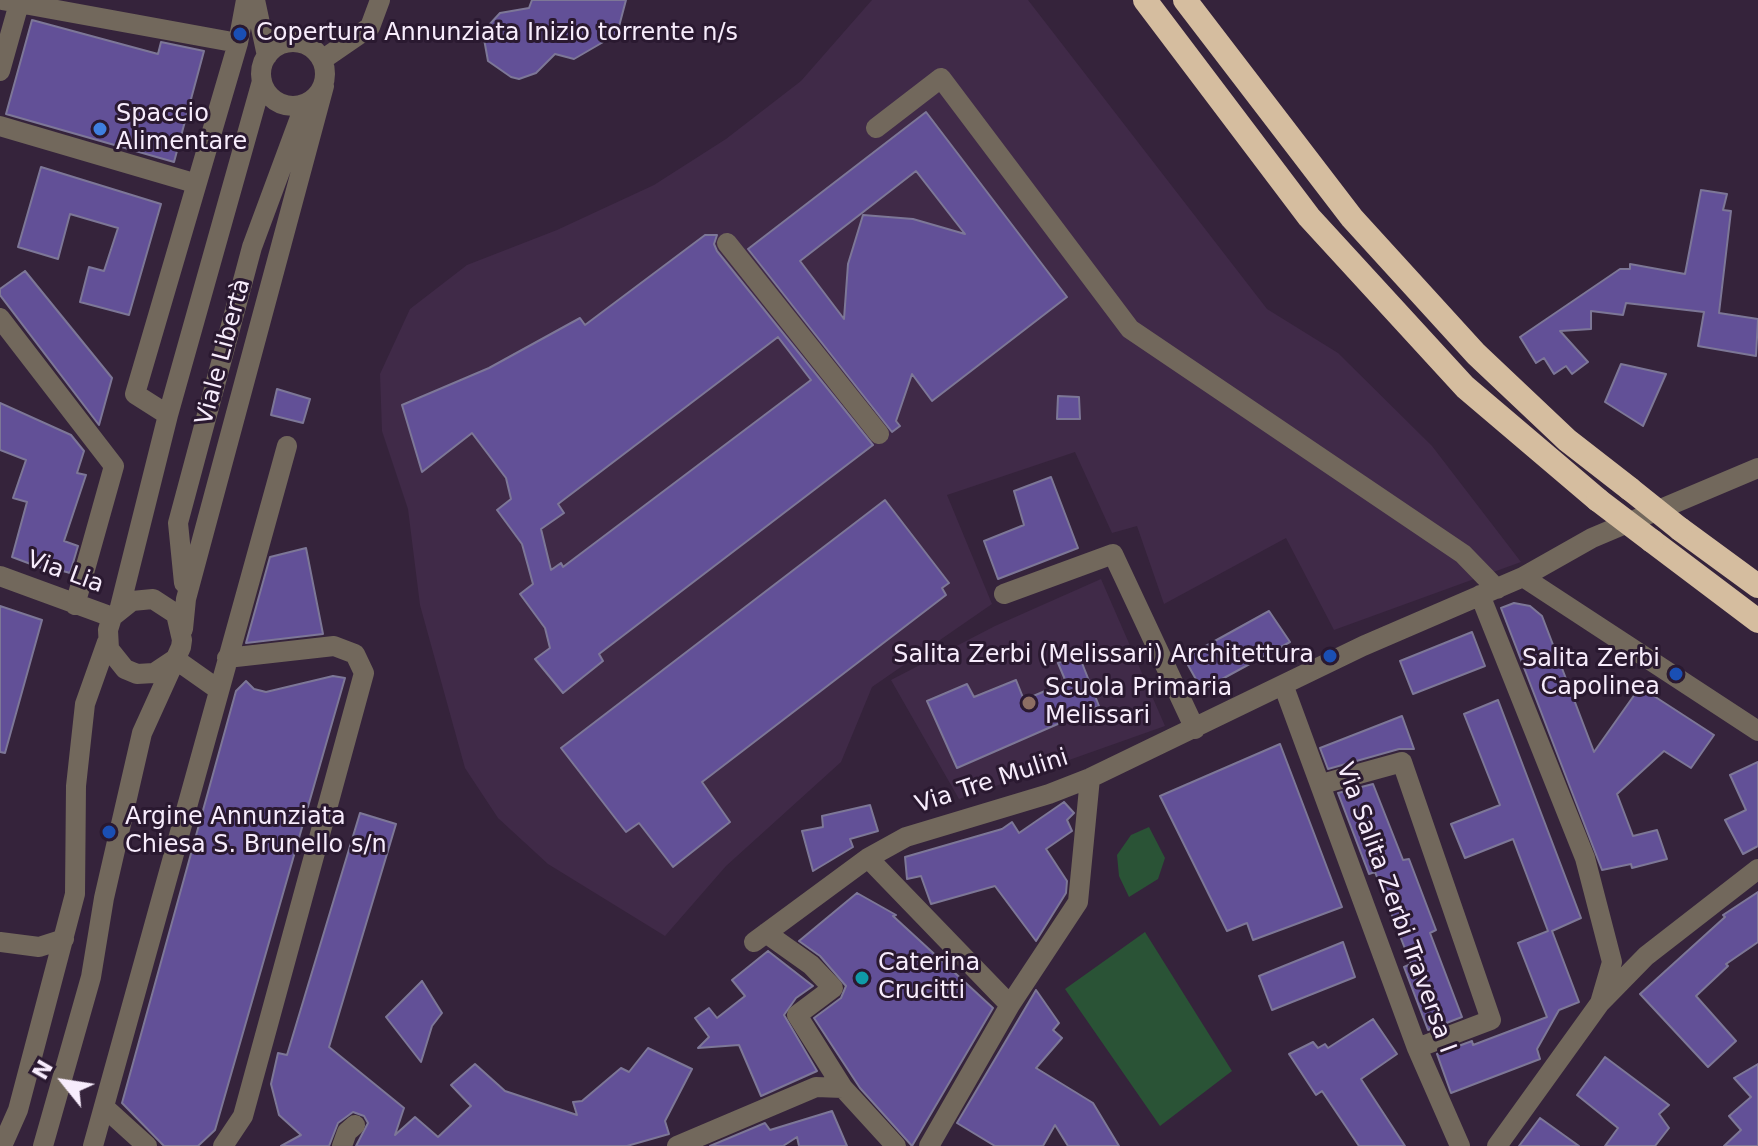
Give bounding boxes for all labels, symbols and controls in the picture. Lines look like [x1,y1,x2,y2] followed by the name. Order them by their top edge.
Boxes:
[256,20,738,48] place label: Copertura Annunziata Inizio torrente n/s
[231,25,249,43] marker: Copertura Annunziata Inizio torrente n/s
[116,101,247,157] place label: Spaccio Alimentare
[91,120,109,138] marker: Spaccio Alimentare
[191,276,257,428] street label: Viale Libertà
[23,546,107,600] street label: Via Lia
[893,642,1314,670] place label: Salita Zerbi (Melissari) Architettura
[1522,646,1660,702] place label: Salita Zerbi Capolinea
[1321,647,1339,665] marker: Salita Zerbi (Melissari) Architettura
[1667,665,1685,683] marker: Salita Zerbi Capolinea
[1045,675,1232,731] place label: Scuola Primaria Melissari
[1020,694,1038,712] marker: Scuola Primaria Melissari
[912,744,1072,820] street label: Via Tre Mulini
[1329,759,1461,1057] street label: Via Salita Zerbi Traversa I
[125,804,387,860] place label: Argine Annunziata Chiesa S. Brunello s/n
[100,823,118,841] marker: Argine Annunziata Chiesa S. Brunello s/n
[878,950,980,1006] place label: Caterina Crucitti
[853,969,871,987] marker: Caterina Crucitti
[24,1042,104,1122] north arrow
[27,1056,58,1084] text: N

